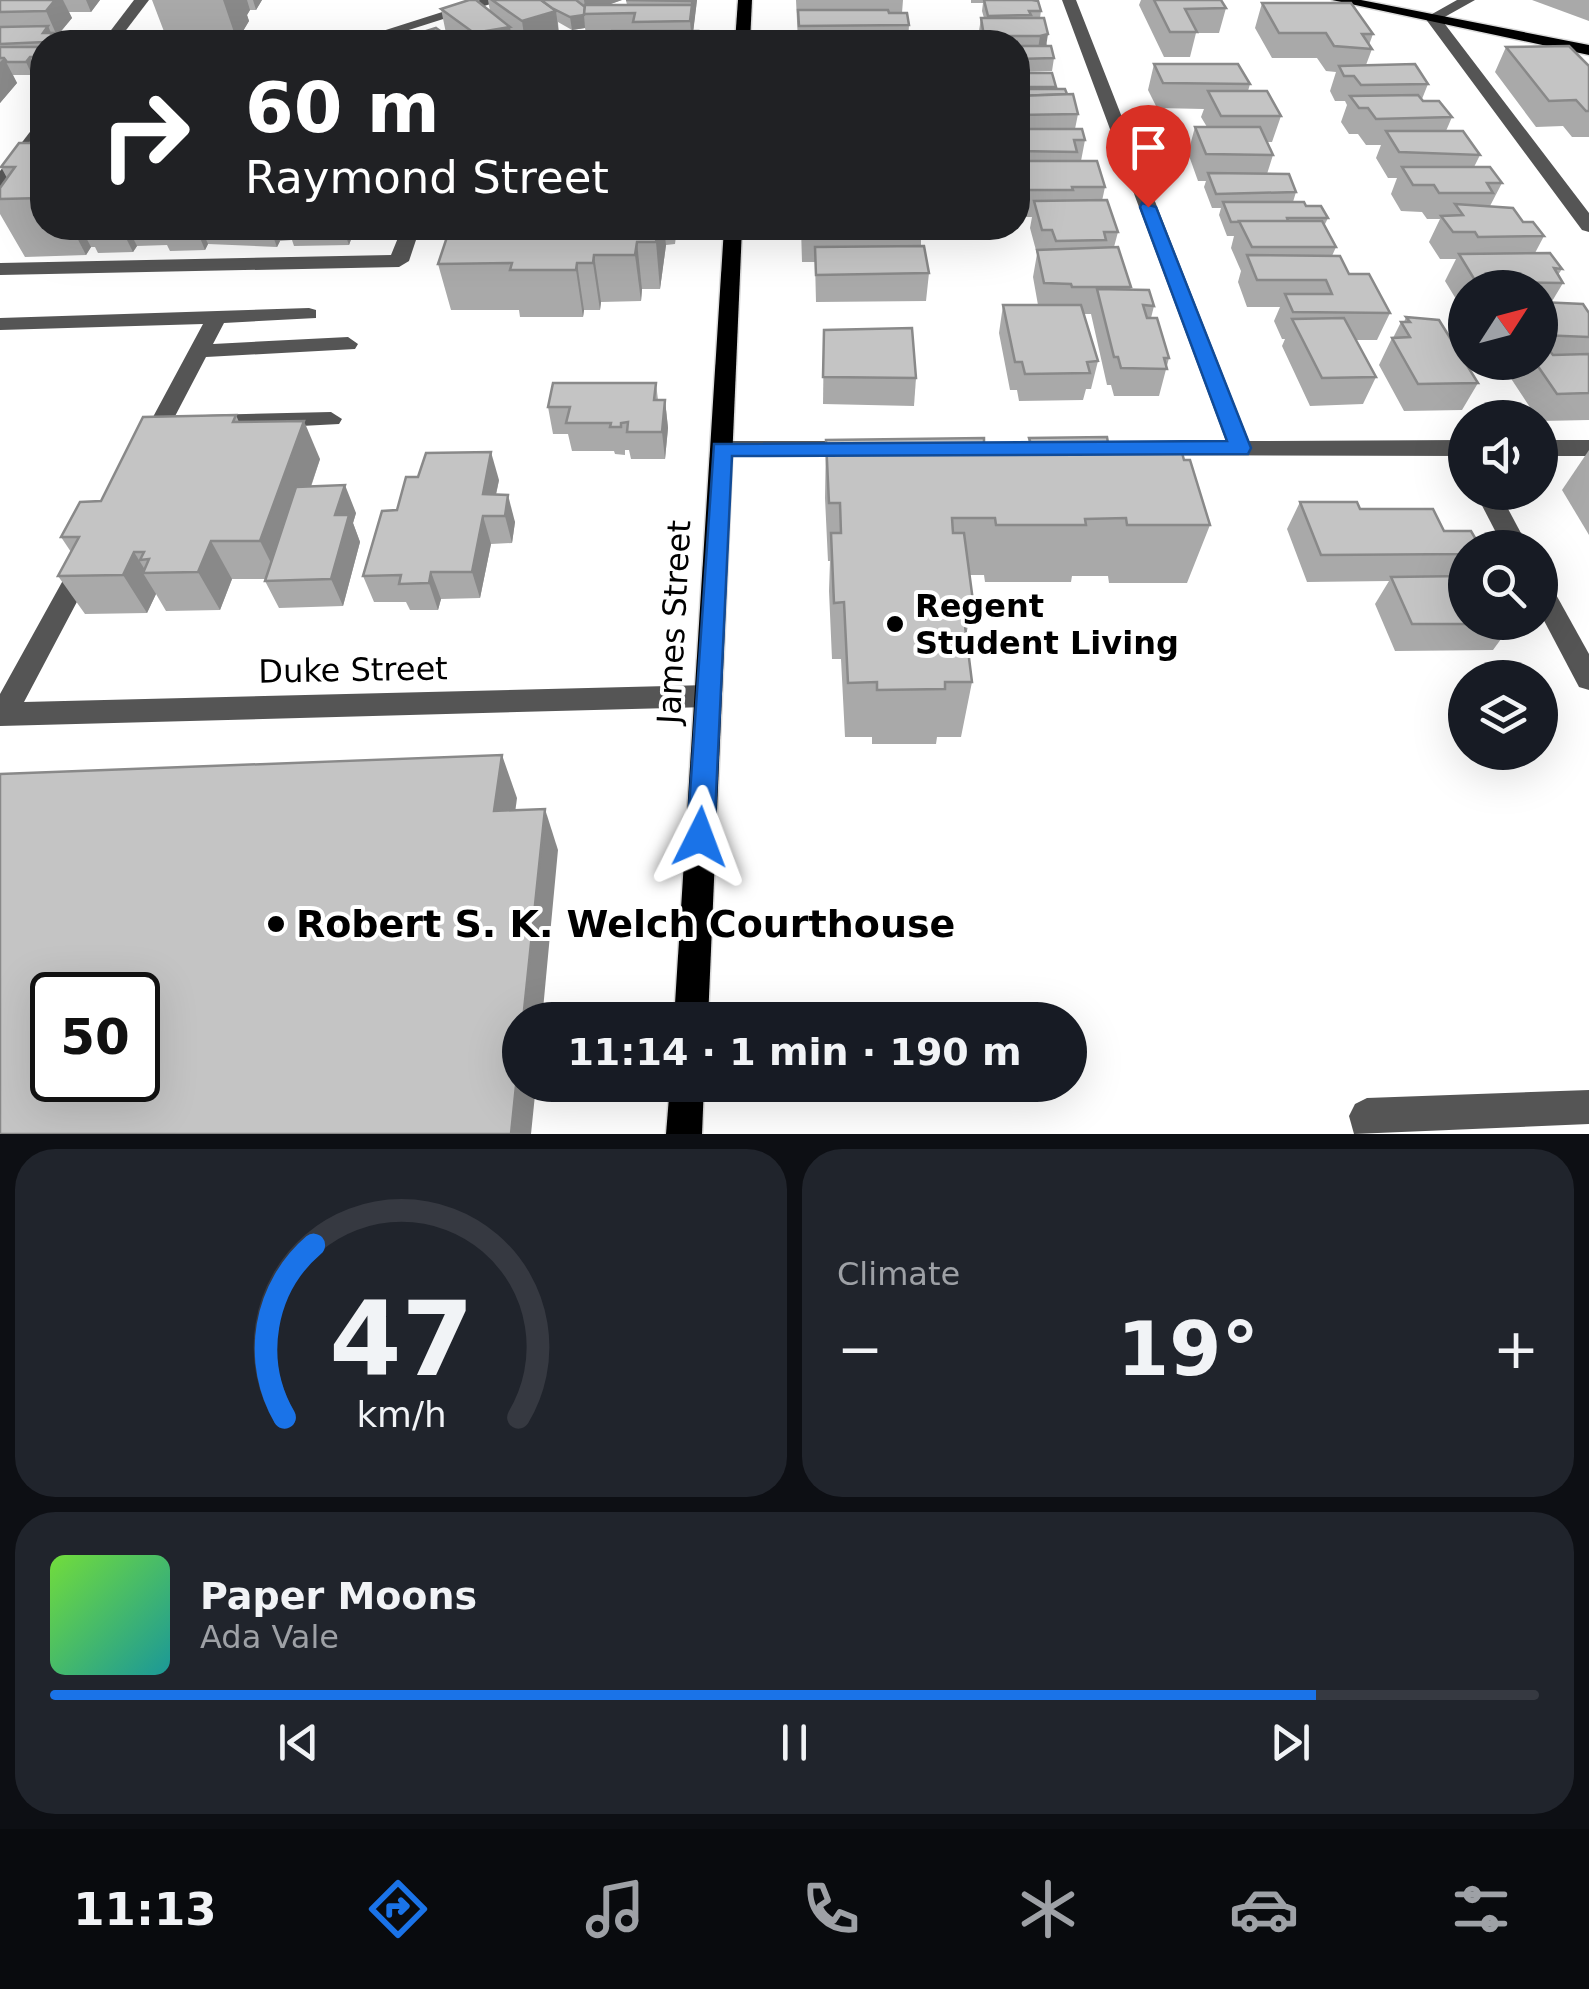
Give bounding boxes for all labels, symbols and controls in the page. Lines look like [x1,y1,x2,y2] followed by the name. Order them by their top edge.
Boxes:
[245,67,440,149] text: 60 m
[80,70,210,200] icon: right
[1106,105,1191,208] pin
[1121,120,1176,175] icon: arrive
[245,151,609,204] text: Raymond Street
[1448,270,1558,380] north arrow
[1448,270,1558,770] map controls
[1448,400,1558,510] button: sound
[650,519,698,727] street label: James Street
[1448,530,1558,640] button: search
[915,587,1179,662] place label: Regent Student Living
[884,613,906,635] marker: Regent Student Living
[258,649,448,691] street label: Duke Street
[1448,660,1558,770] button: layers
[648,785,752,889] position arrow
[296,902,955,946] place label: Robert S. K. Welch Courthouse
[265,913,287,935] marker: Robert S. K. Welch Courthouse
[30,972,160,1102] speed limit sign: 50
[567,1030,1022,1074] text: 11:14 · 1 min · 190 m
[837,1255,960,1293] text: Climate
[329,1278,473,1400] text: 47
[1117,1305,1259,1393] text: 19°
[837,1317,883,1381] text: −
[1493,1317,1539,1381] text: +
[356,1394,446,1435] text: km/h
[200,1574,477,1618] text: Paper Moons
[200,1618,339,1656] text: Ada Vale
[271,1715,326,1770] icon: previous
[767,1715,822,1770] icon: pause
[1263,1715,1318,1770] icon: next
[363,1874,433,1944] icon: directions
[580,1874,650,1944] icon: music
[796,1874,866,1944] icon: phone
[1013,1874,1083,1944] icon: climate
[1229,1874,1299,1944] icon: car
[1446,1874,1516,1944] icon: filters
[73,1883,217,1936] text: 11:13

